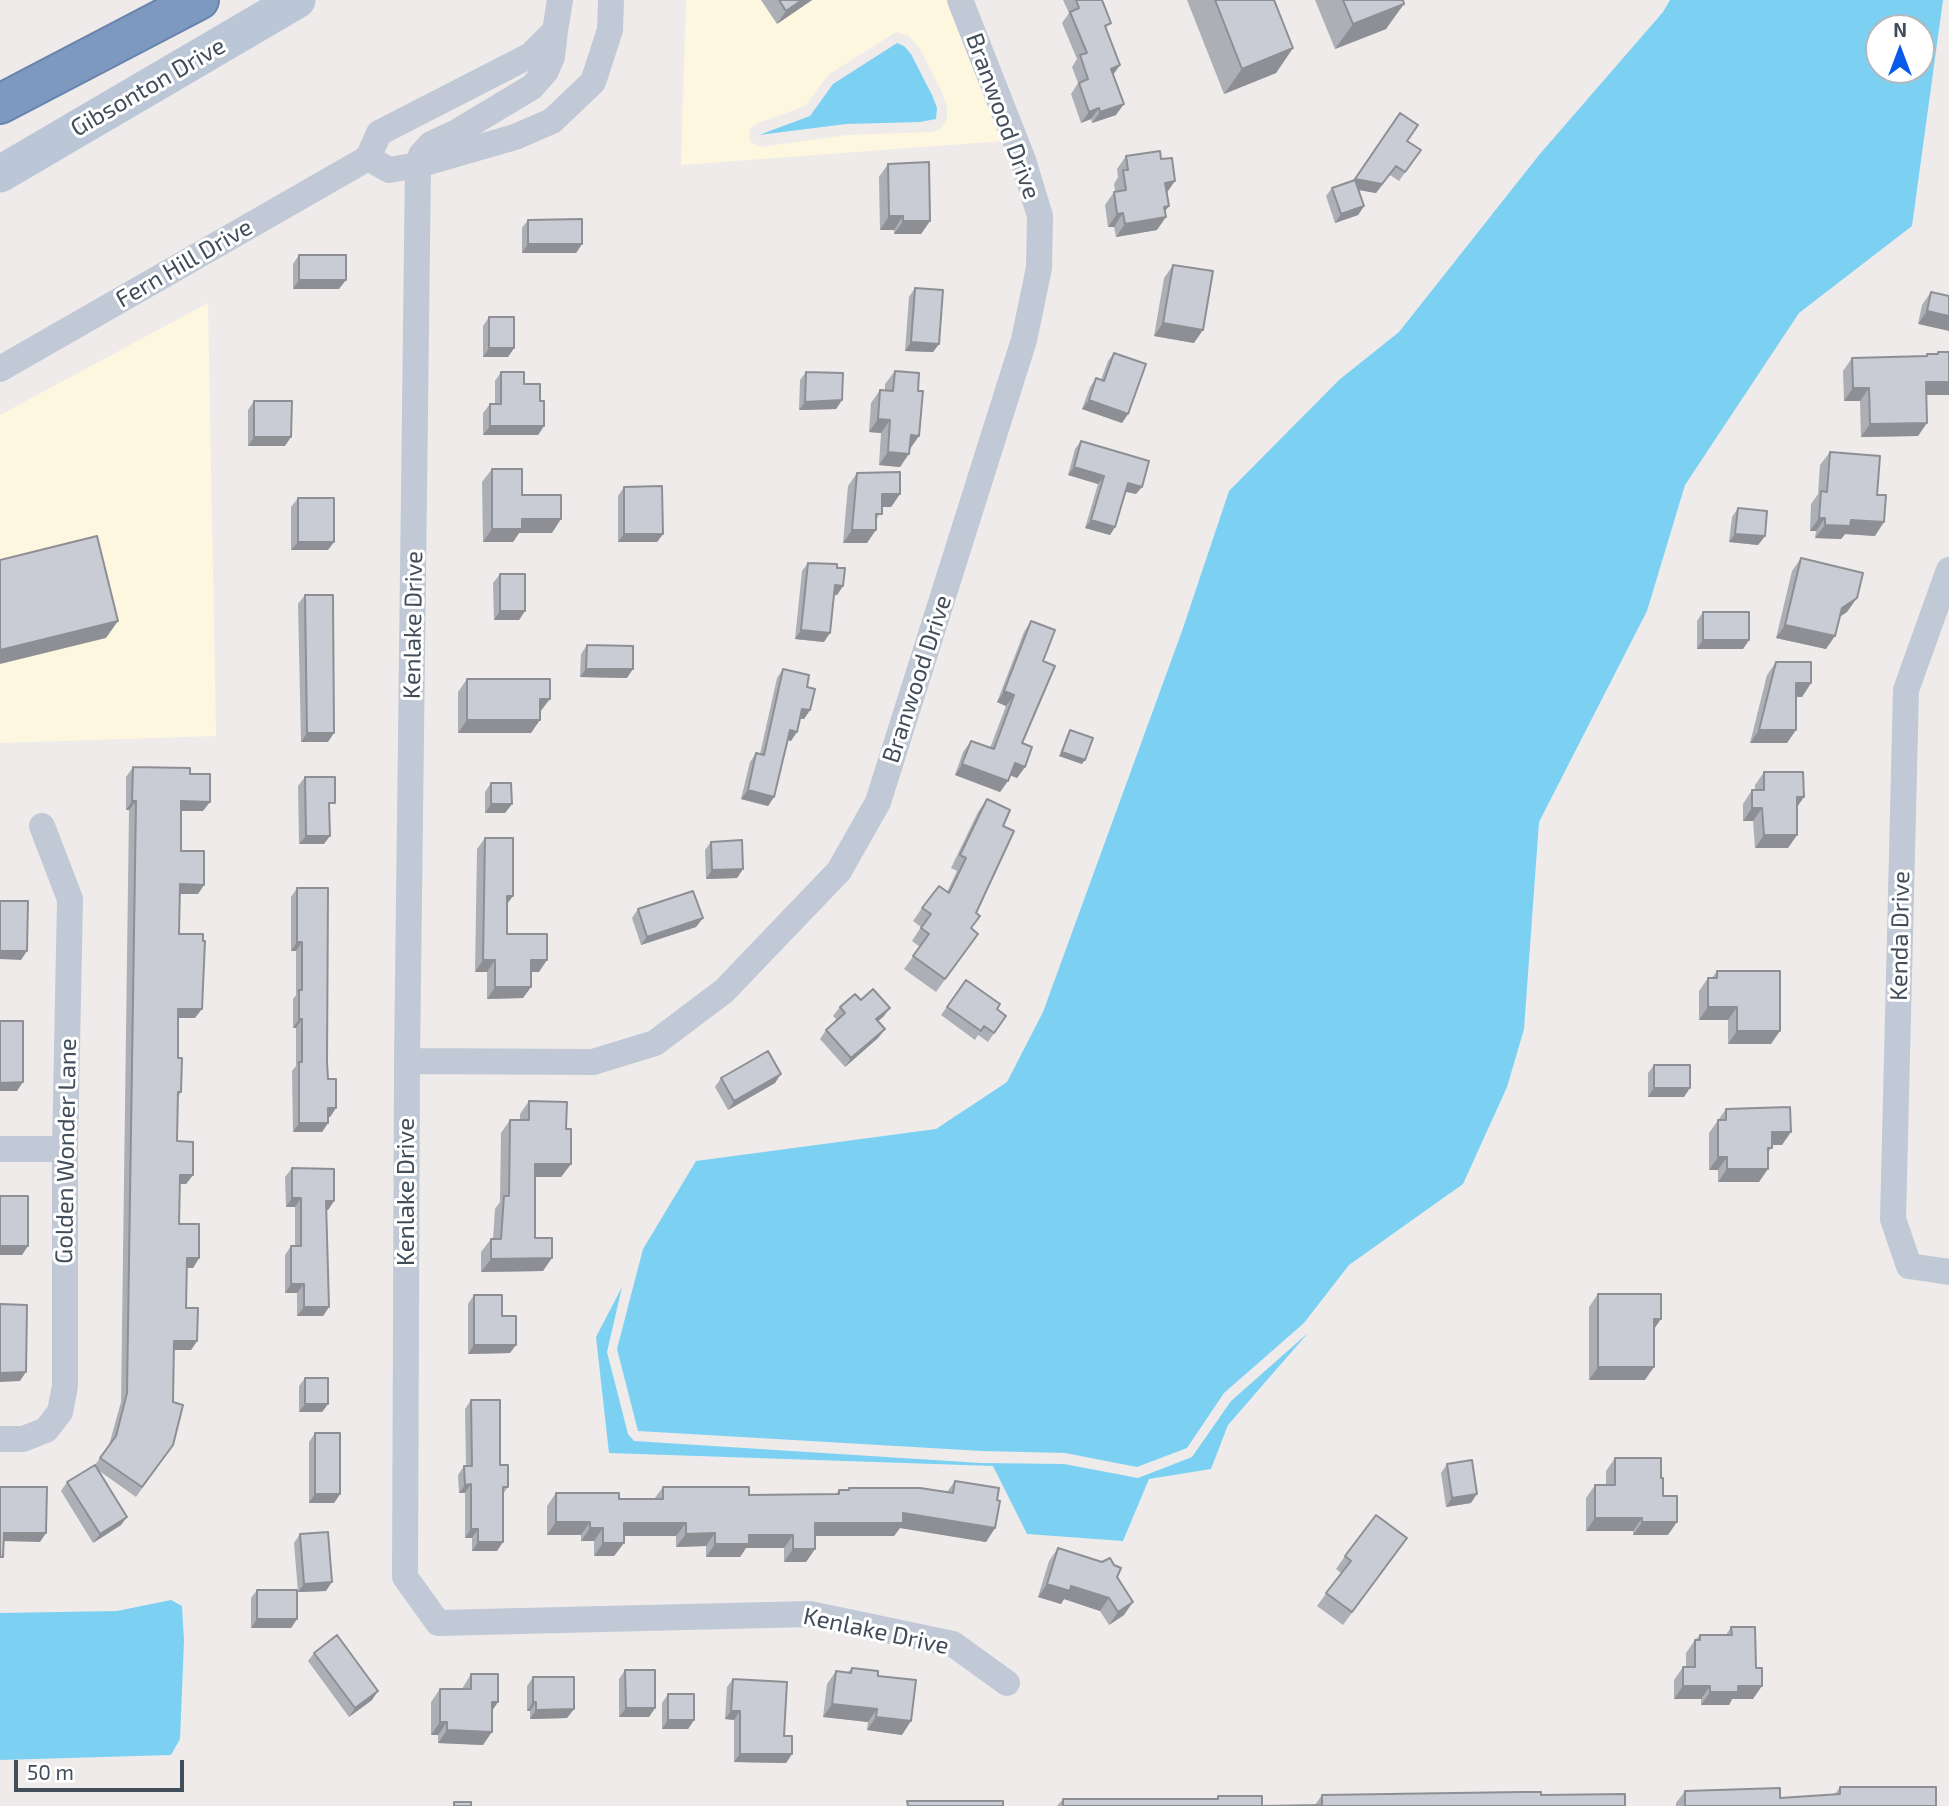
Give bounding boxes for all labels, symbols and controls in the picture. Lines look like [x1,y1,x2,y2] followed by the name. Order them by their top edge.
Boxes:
[1865,14,1935,84] north arrow
[1893,18,1907,41] text: N
[960,29,1046,203] street label: Branwood Drive
[66,31,230,143] street label: Gibsonton Drive
[111,212,257,314] street label: Fern Hill Drive
[397,551,429,699] street label: Kenlake Drive
[876,591,958,767] street label: Branwood Drive
[1884,871,1916,1001] street label: Kenda Drive
[50,1038,82,1264] street label: Golden Wonder Lane
[392,1118,420,1266] street label: Kenlake Drive
[801,1602,951,1660] street label: Kenlake Drive
[18,1746,187,1790] scale bar
[27,1759,74,1784] text: 50 m

